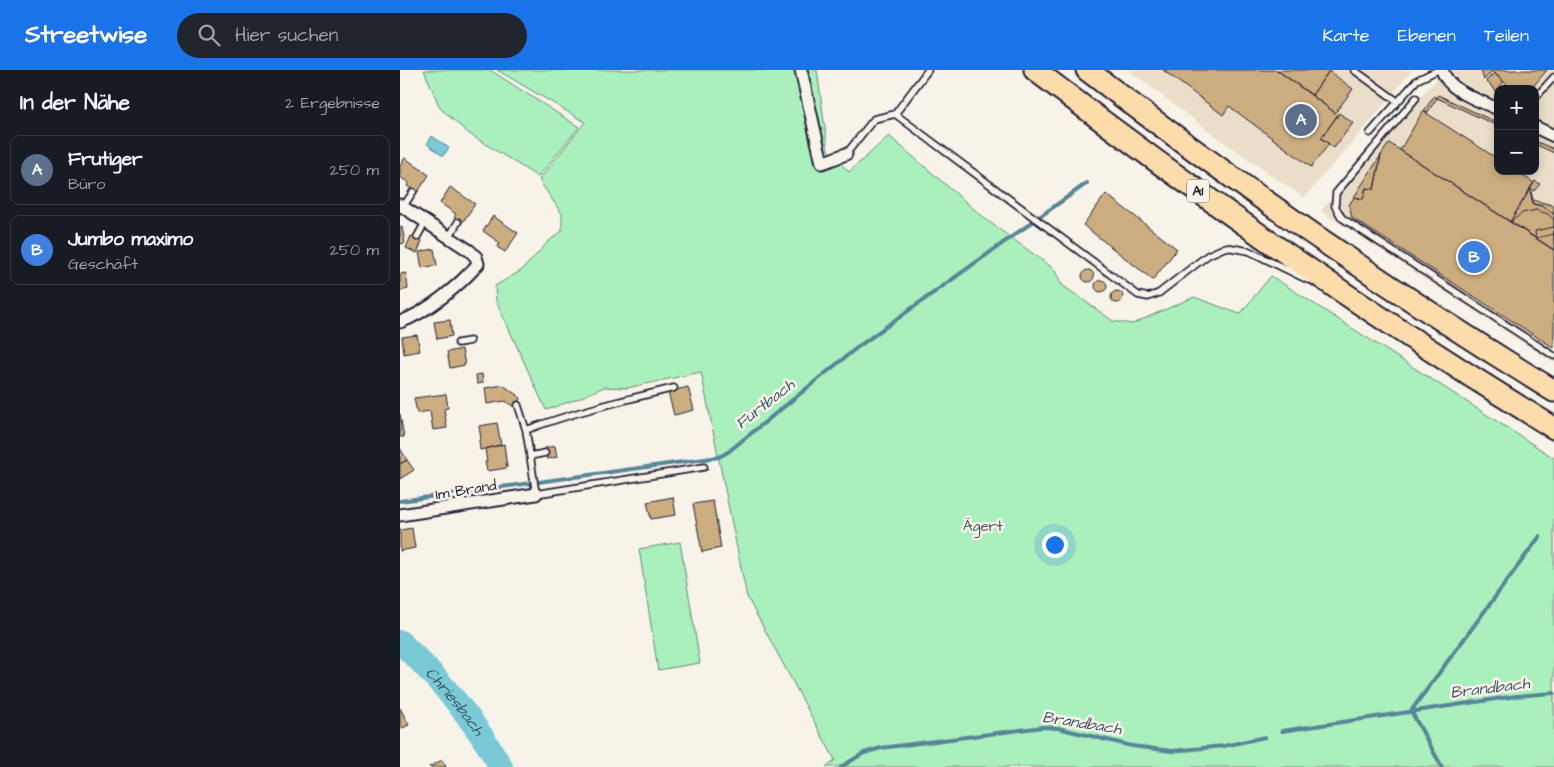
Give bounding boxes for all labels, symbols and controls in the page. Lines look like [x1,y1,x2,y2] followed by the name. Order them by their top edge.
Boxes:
[177,13,527,58] search box
[25,18,147,52] text: Streetwise
[195,21,223,49] icon: search
[235,22,338,49] text: Hier suchen
[1322,23,1370,48] text: Karte
[1398,23,1456,48] text: Ebenen
[1484,23,1529,48] text: Teilen
[1494,85,1539,175] map controls
[1494,85,1539,130] button: +
[20,88,130,117] text: In der Nähe
[285,92,380,114] text: 2 Ergebnisse
[1285,101,1317,139] pin: A
[1494,130,1539,175] button: −
[68,146,142,173] text: Frutiger
[32,159,42,181] text: A
[330,159,379,181] text: 250 m
[68,173,105,195] text: Büro
[1187,180,1209,202] road number: A1
[68,226,193,253] text: Jumbo maximo
[1458,238,1490,276] pin: B
[31,239,43,261] text: B
[330,239,379,261] text: 250 m
[68,253,138,275] text: Geschäft
[731,373,800,434] water label: Furtbach
[434,475,498,505] street label: Im Brand
[963,516,1003,538] park label: Ägert
[1042,532,1068,558] your location
[420,662,490,741] water label: Chriesbach
[1449,672,1532,704] water label: Brandbach
[1041,706,1124,740] water label: Brandbach

